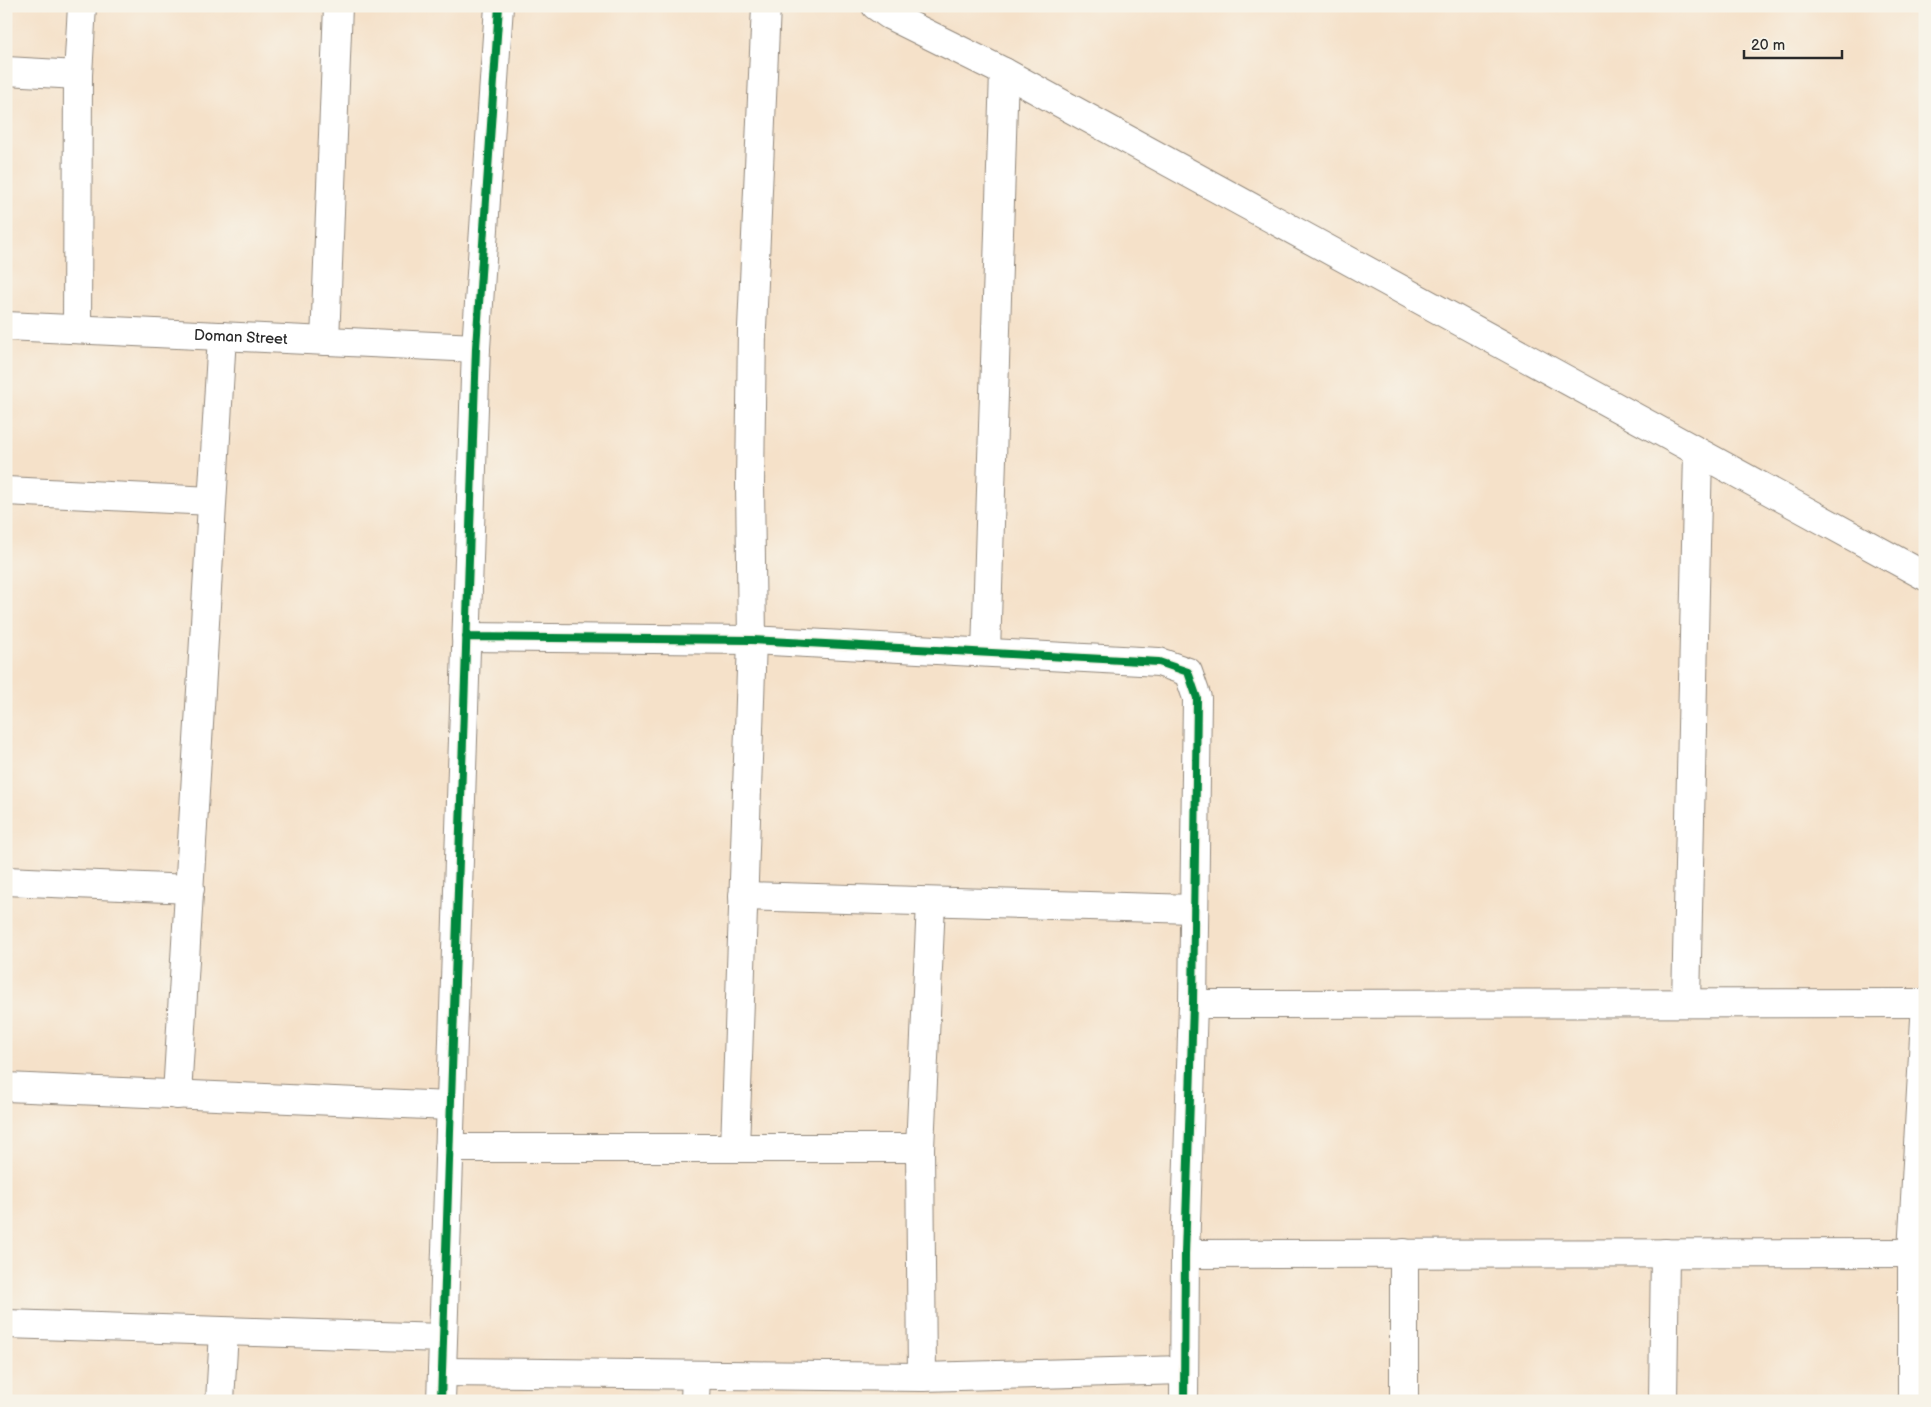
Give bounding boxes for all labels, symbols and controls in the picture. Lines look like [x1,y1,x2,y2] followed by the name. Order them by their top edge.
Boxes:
[1744,28,1841,60] scale bar
[1751,36,1785,55] text: 20 m
[194,325,288,349] street label: Doman Street

